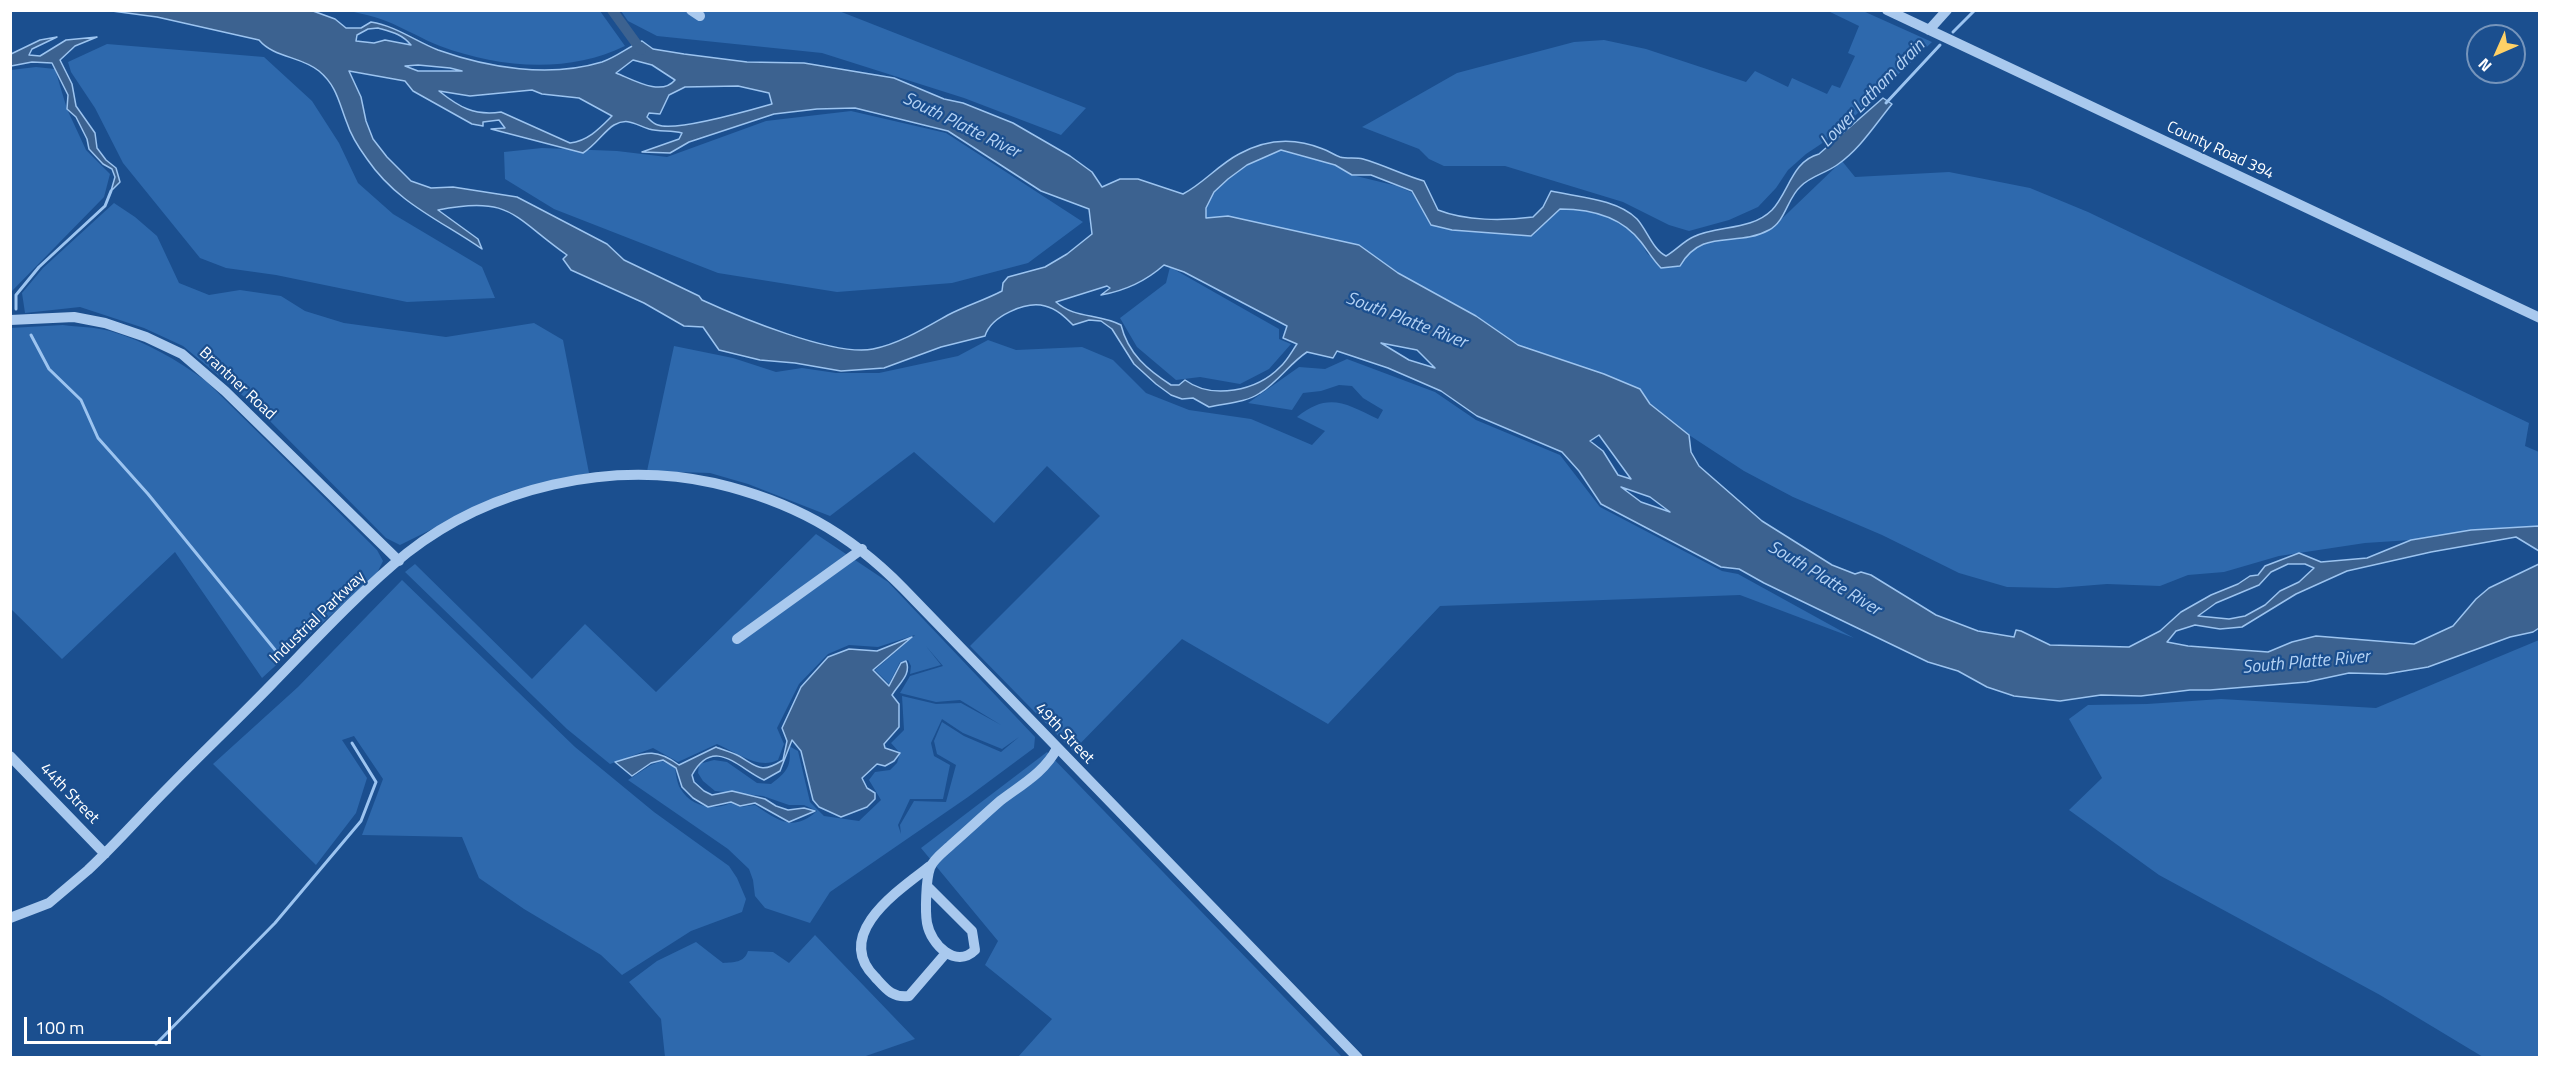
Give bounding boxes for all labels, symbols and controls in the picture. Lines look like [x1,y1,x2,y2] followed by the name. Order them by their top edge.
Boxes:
[2466,24,2526,84] north arrow
[1816,36,1930,152] water label: Lower Latham drain
[2472,53,2497,78] text: N
[899,88,1023,164] water label: South Platte River
[2163,118,2277,184] street label: County Road 394
[1342,288,1470,354] water label: South Platte River
[195,344,279,424] street label: Brantner Road
[1764,537,1884,621] water label: South Platte River
[266,568,370,668] street label: Industrial Parkway
[2241,647,2371,679] water label: South Platte River
[1030,700,1098,768] street label: 49th Street
[35,760,103,828] street label: 44th Street
[27,1005,174,1043] scale bar
[35,1014,84,1041] text: 100 m

